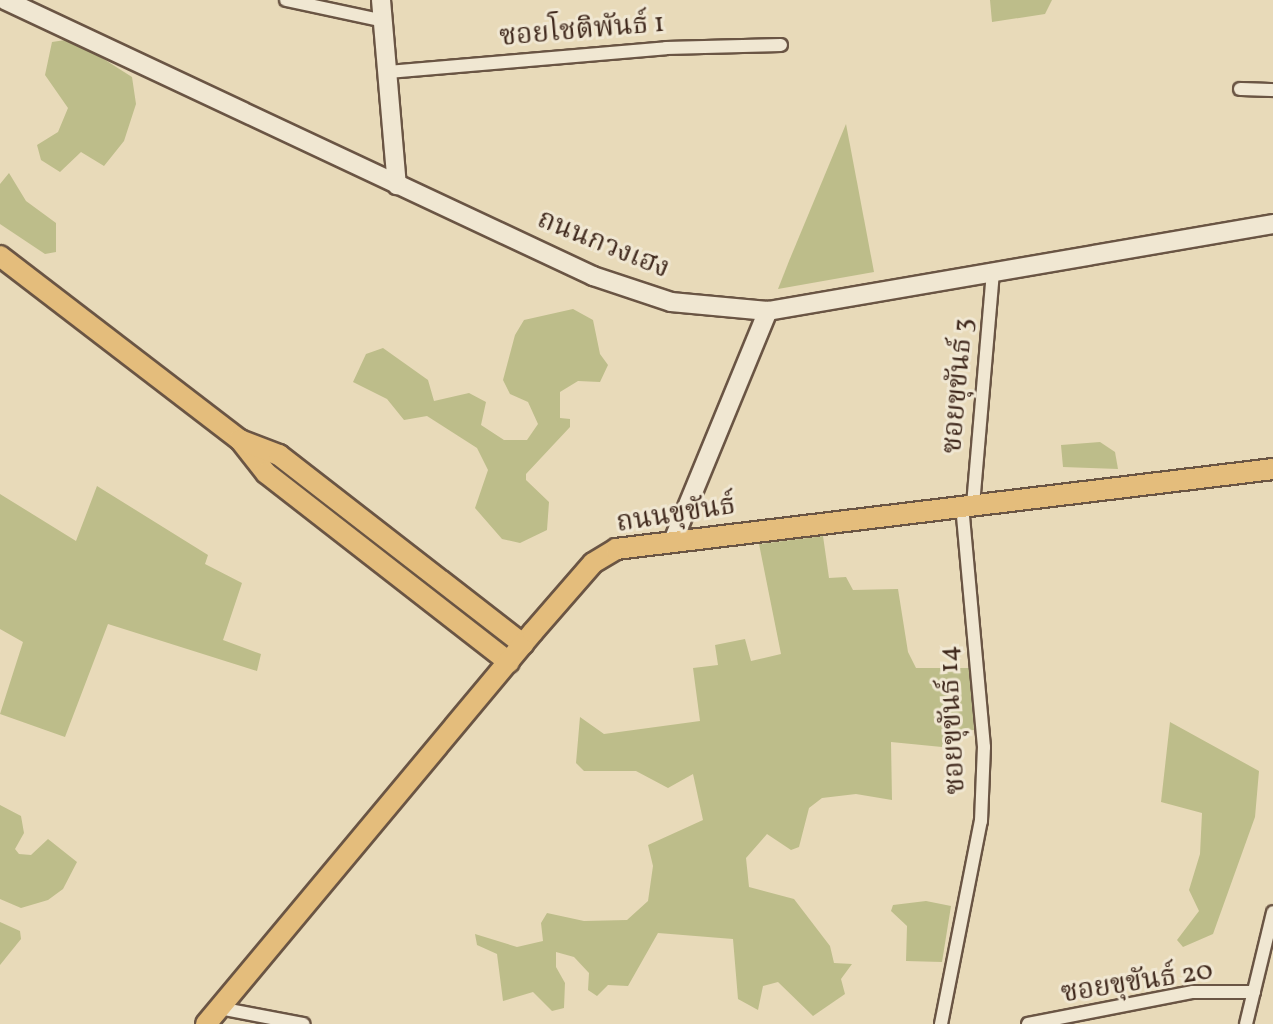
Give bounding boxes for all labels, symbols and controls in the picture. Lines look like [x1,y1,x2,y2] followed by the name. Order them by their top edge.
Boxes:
[498,7,666,55] street label: ซอยโชติพันธ์ 1
[532,203,674,287] street label: ถนนกวงเฮง
[936,317,982,455] street label: ซอยขุขันธ์ 3
[614,489,738,541] street label: ถนนขุขันธ์
[932,645,974,795] street label: ซอยขุขันธ์ 14
[1059,954,1215,1012] street label: ซอยขุขันธ์ 20

